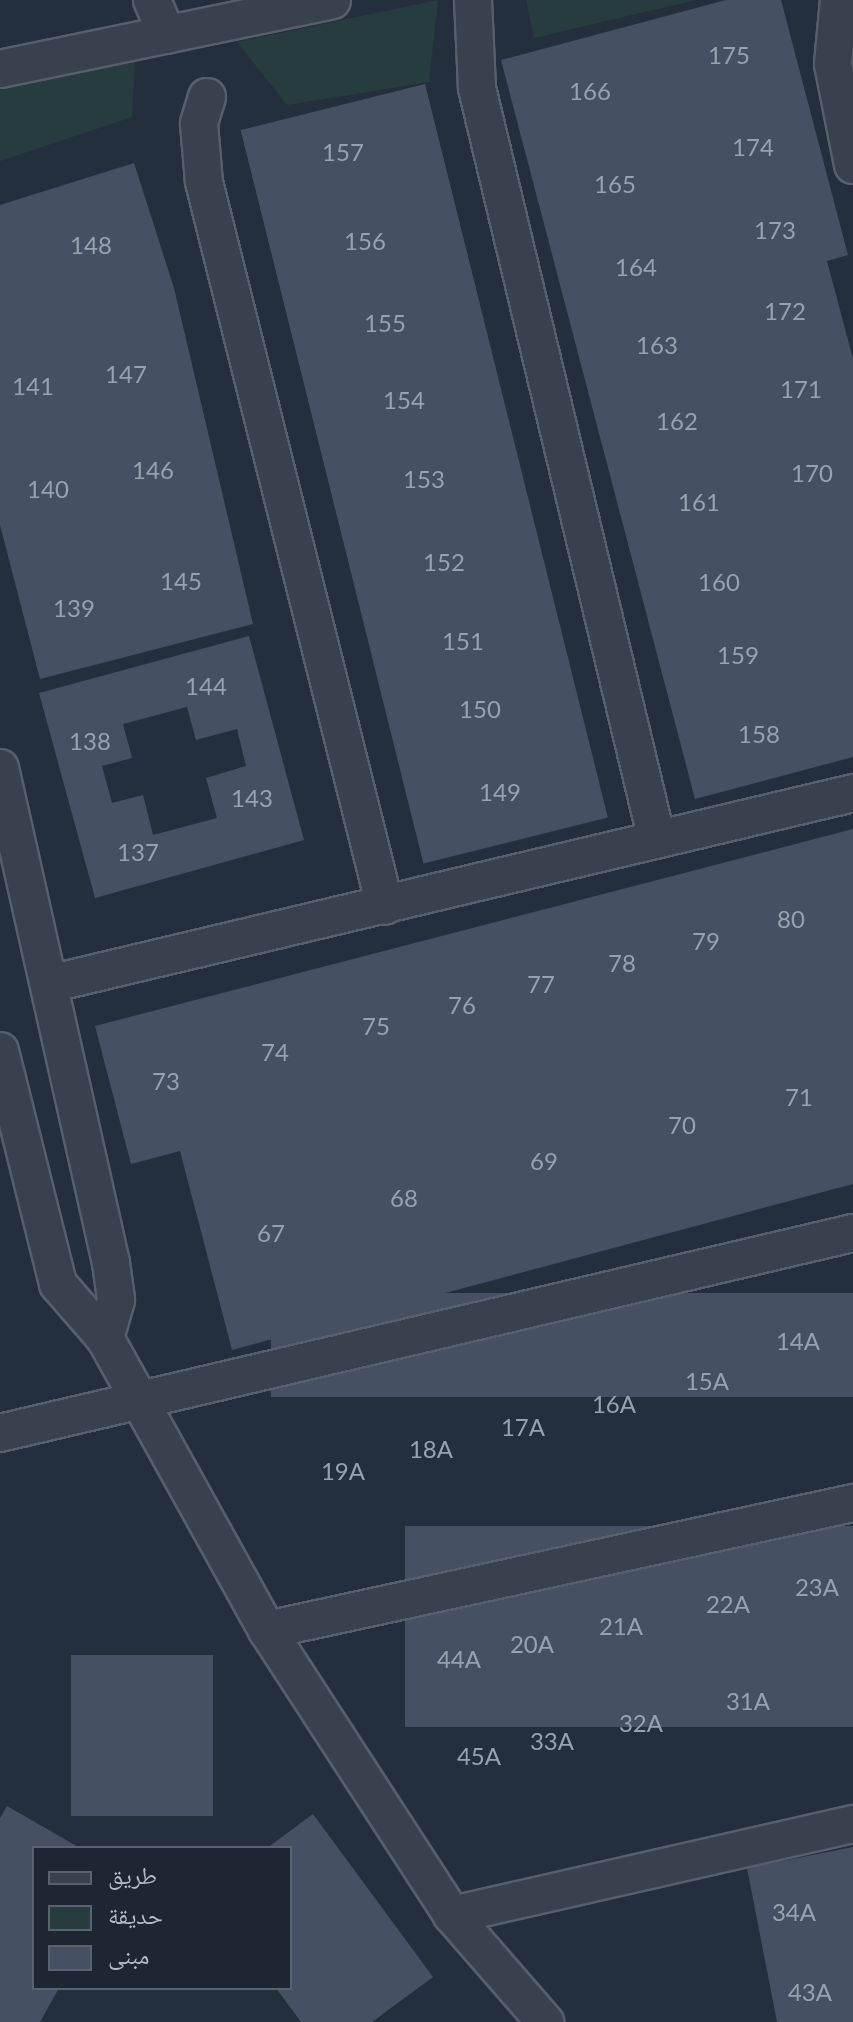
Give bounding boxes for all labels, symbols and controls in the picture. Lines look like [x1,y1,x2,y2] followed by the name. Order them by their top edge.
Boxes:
[708,41,750,69] house number: 175
[569,77,611,105] house number: 166
[732,133,774,161] house number: 174
[322,138,364,166] house number: 157
[594,170,636,198] house number: 165
[754,216,796,244] house number: 173
[344,227,386,255] house number: 156
[70,231,112,259] house number: 148
[615,253,657,281] house number: 164
[764,297,806,325] house number: 172
[364,309,406,337] house number: 155
[636,331,678,359] house number: 163
[105,360,147,388] house number: 147
[12,372,54,400] house number: 141
[780,375,822,403] house number: 171
[383,386,425,414] house number: 154
[656,407,698,435] house number: 162
[132,456,174,484] house number: 146
[791,459,833,487] house number: 170
[403,465,445,493] house number: 153
[27,475,69,503] house number: 140
[678,488,720,516] house number: 161
[423,548,465,576] house number: 152
[160,567,202,595] house number: 145
[698,568,740,596] house number: 160
[53,594,95,622] house number: 139
[442,627,484,655] house number: 151
[717,641,759,669] house number: 159
[185,672,227,700] house number: 144
[459,695,501,723] house number: 150
[738,720,780,748] house number: 158
[69,727,111,755] house number: 138
[479,778,521,806] house number: 149
[231,784,273,812] house number: 143
[117,838,159,866] house number: 137
[777,905,805,933] house number: 80
[692,927,720,955] house number: 79
[608,949,636,977] house number: 78
[527,970,555,998] house number: 77
[448,991,476,1019] house number: 76
[362,1012,390,1040] house number: 75
[261,1038,289,1066] house number: 74
[152,1067,180,1095] house number: 73
[785,1083,813,1111] house number: 71
[668,1111,696,1139] house number: 70
[530,1147,558,1175] house number: 69
[390,1184,418,1212] house number: 68
[257,1219,285,1247] house number: 67
[776,1327,820,1355] house number: 14A
[685,1367,729,1395] house number: 15A
[592,1390,636,1418] house number: 16A
[501,1413,545,1441] house number: 17A
[409,1435,453,1463] house number: 18A
[321,1457,365,1485] house number: 19A
[795,1573,839,1601] house number: 23A
[706,1590,750,1618] house number: 22A
[599,1612,643,1640] house number: 21A
[510,1630,554,1658] house number: 20A
[437,1645,481,1673] house number: 44A
[726,1687,770,1715] house number: 31A
[619,1709,663,1737] house number: 32A
[530,1727,574,1755] house number: 33A
[457,1742,501,1770] house number: 45A
[32,1846,292,1990] legend
[108,1860,157,1889] text: طريق
[772,1898,816,1926] house number: 34A
[108,1900,163,1929] text: حديقة
[108,1940,149,1969] text: مبنى
[788,1978,832,2006] house number: 43A

